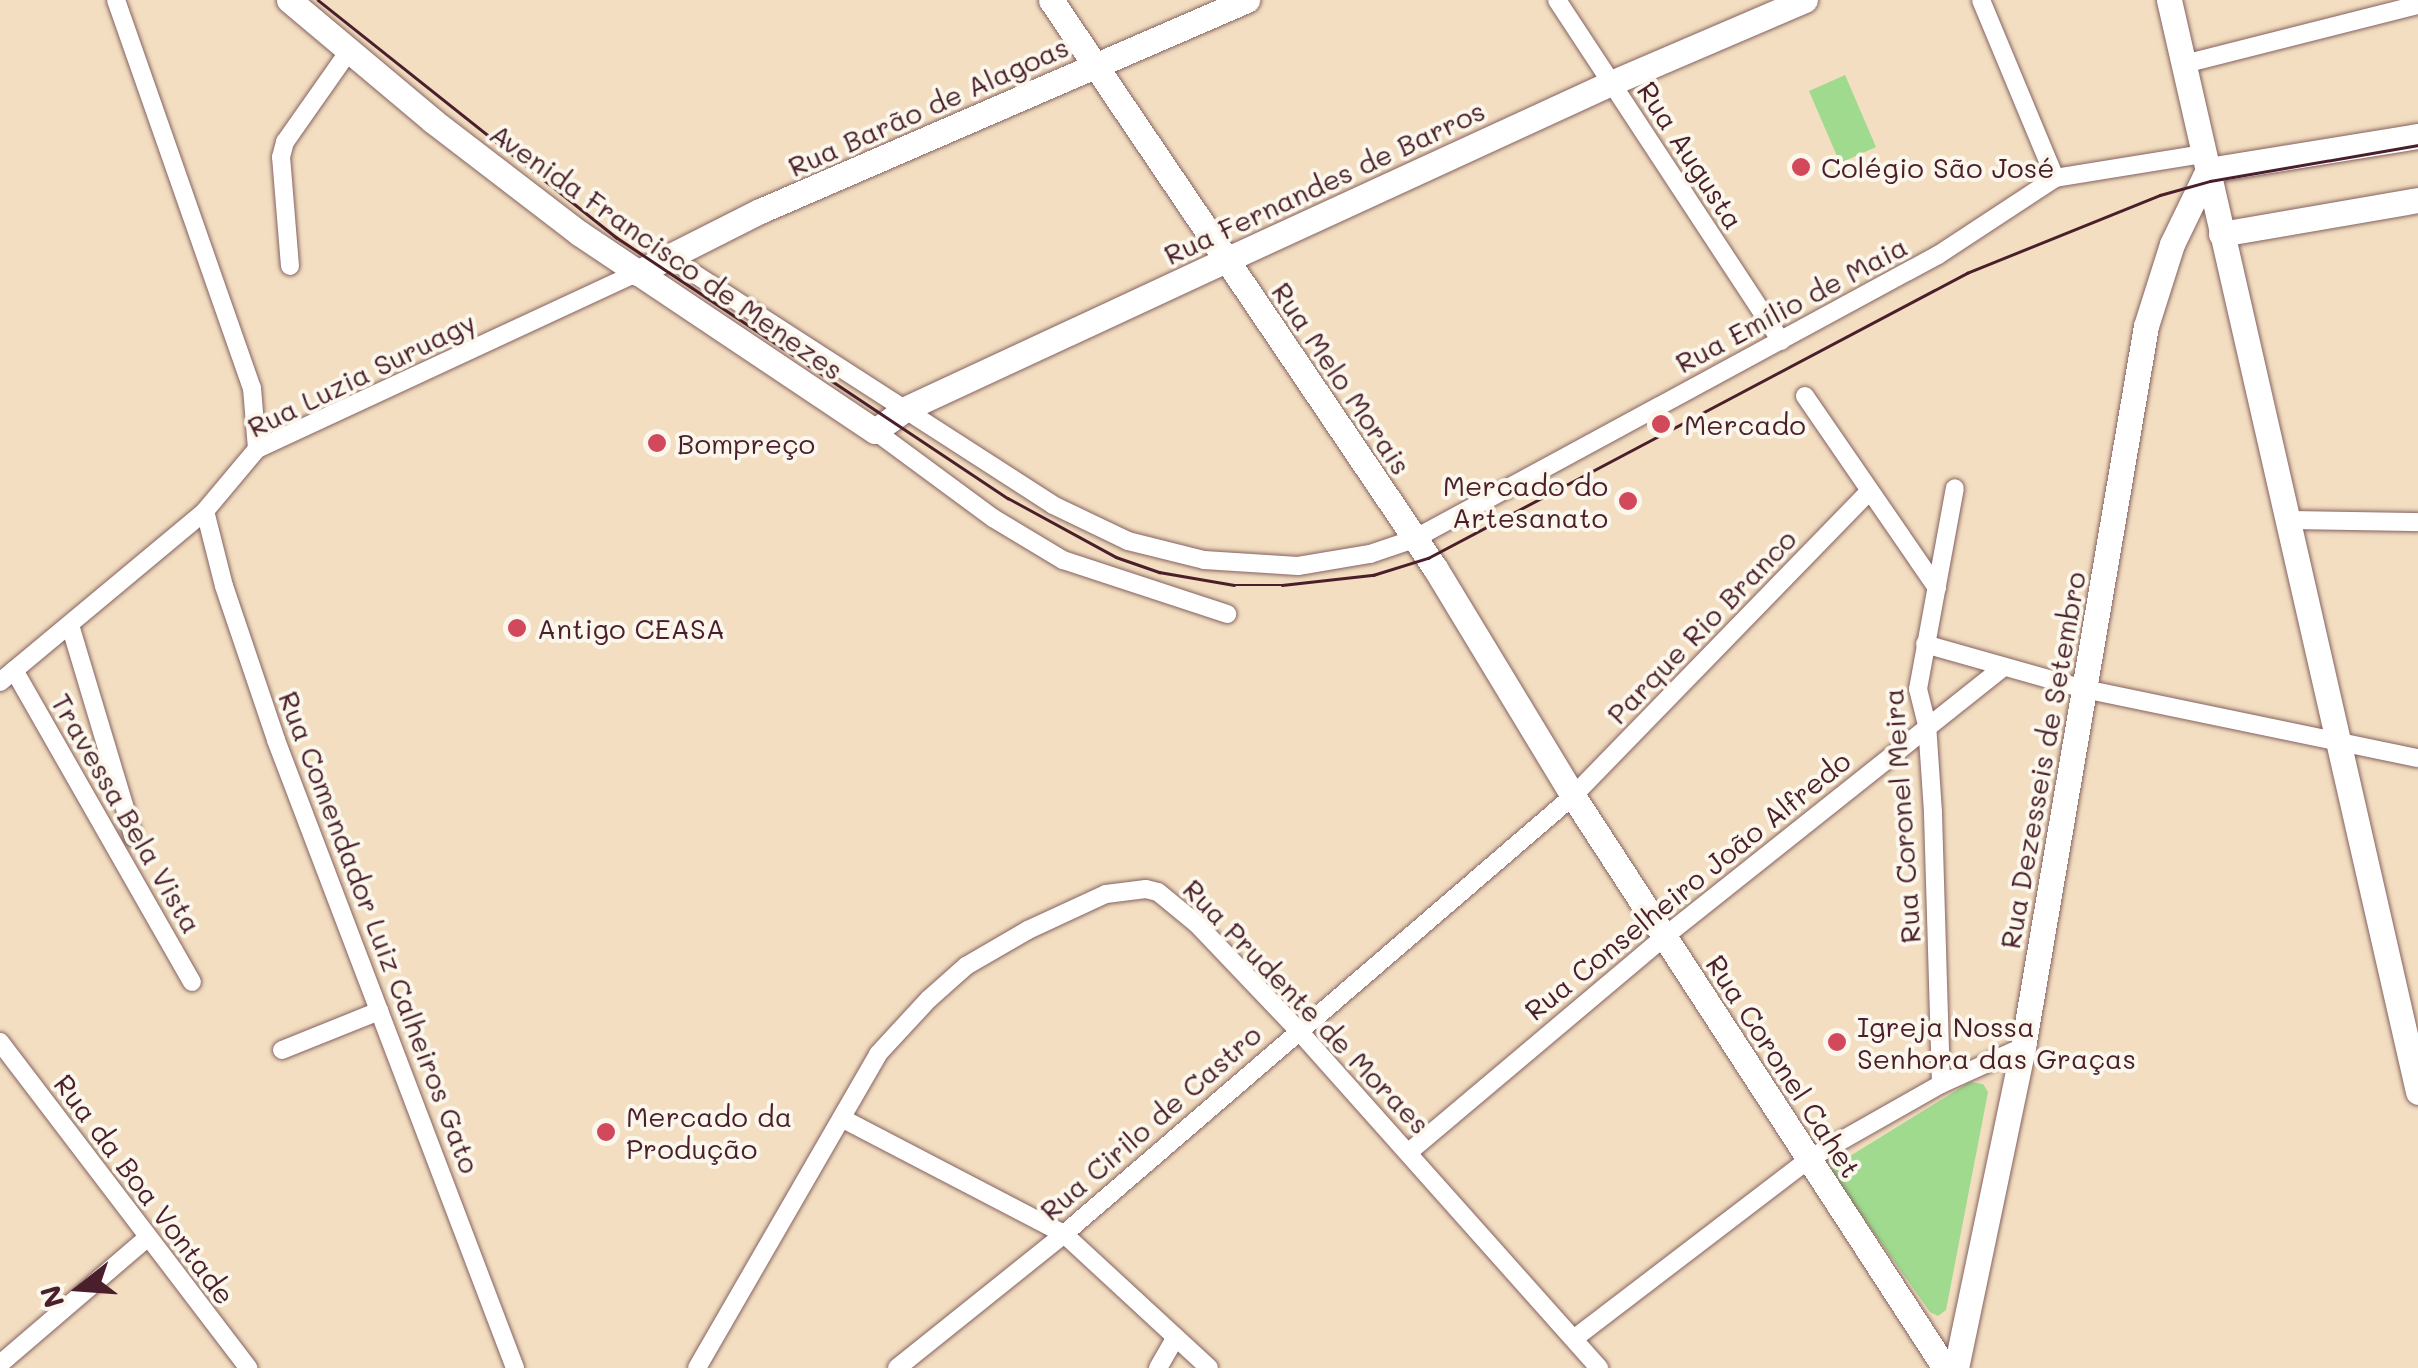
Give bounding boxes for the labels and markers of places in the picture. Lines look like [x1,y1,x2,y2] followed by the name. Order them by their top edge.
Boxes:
[1821,150,2055,184] place label: Colégio São José
[1790,156,1812,178] marker: Colégio São José
[1684,407,1806,441] place label: Mercado
[1648,411,1674,437] marker: Mercado
[677,426,815,460] place label: Bompreço
[646,432,668,454] marker: Bompreço
[1443,468,1608,534] place label: Mercado do Artesanato
[1617,490,1639,512] marker: Mercado do Artesanato
[537,611,725,645] place label: Antigo CEASA
[506,617,528,639] marker: Antigo CEASA
[1857,1009,2136,1075] place label: Igreja Nossa Senhora das Graças
[1826,1031,1848,1053] marker: Igreja Nossa Senhora das Graças
[626,1099,792,1165] place label: Mercado da Produção
[595,1121,617,1143] marker: Mercado da Produção

